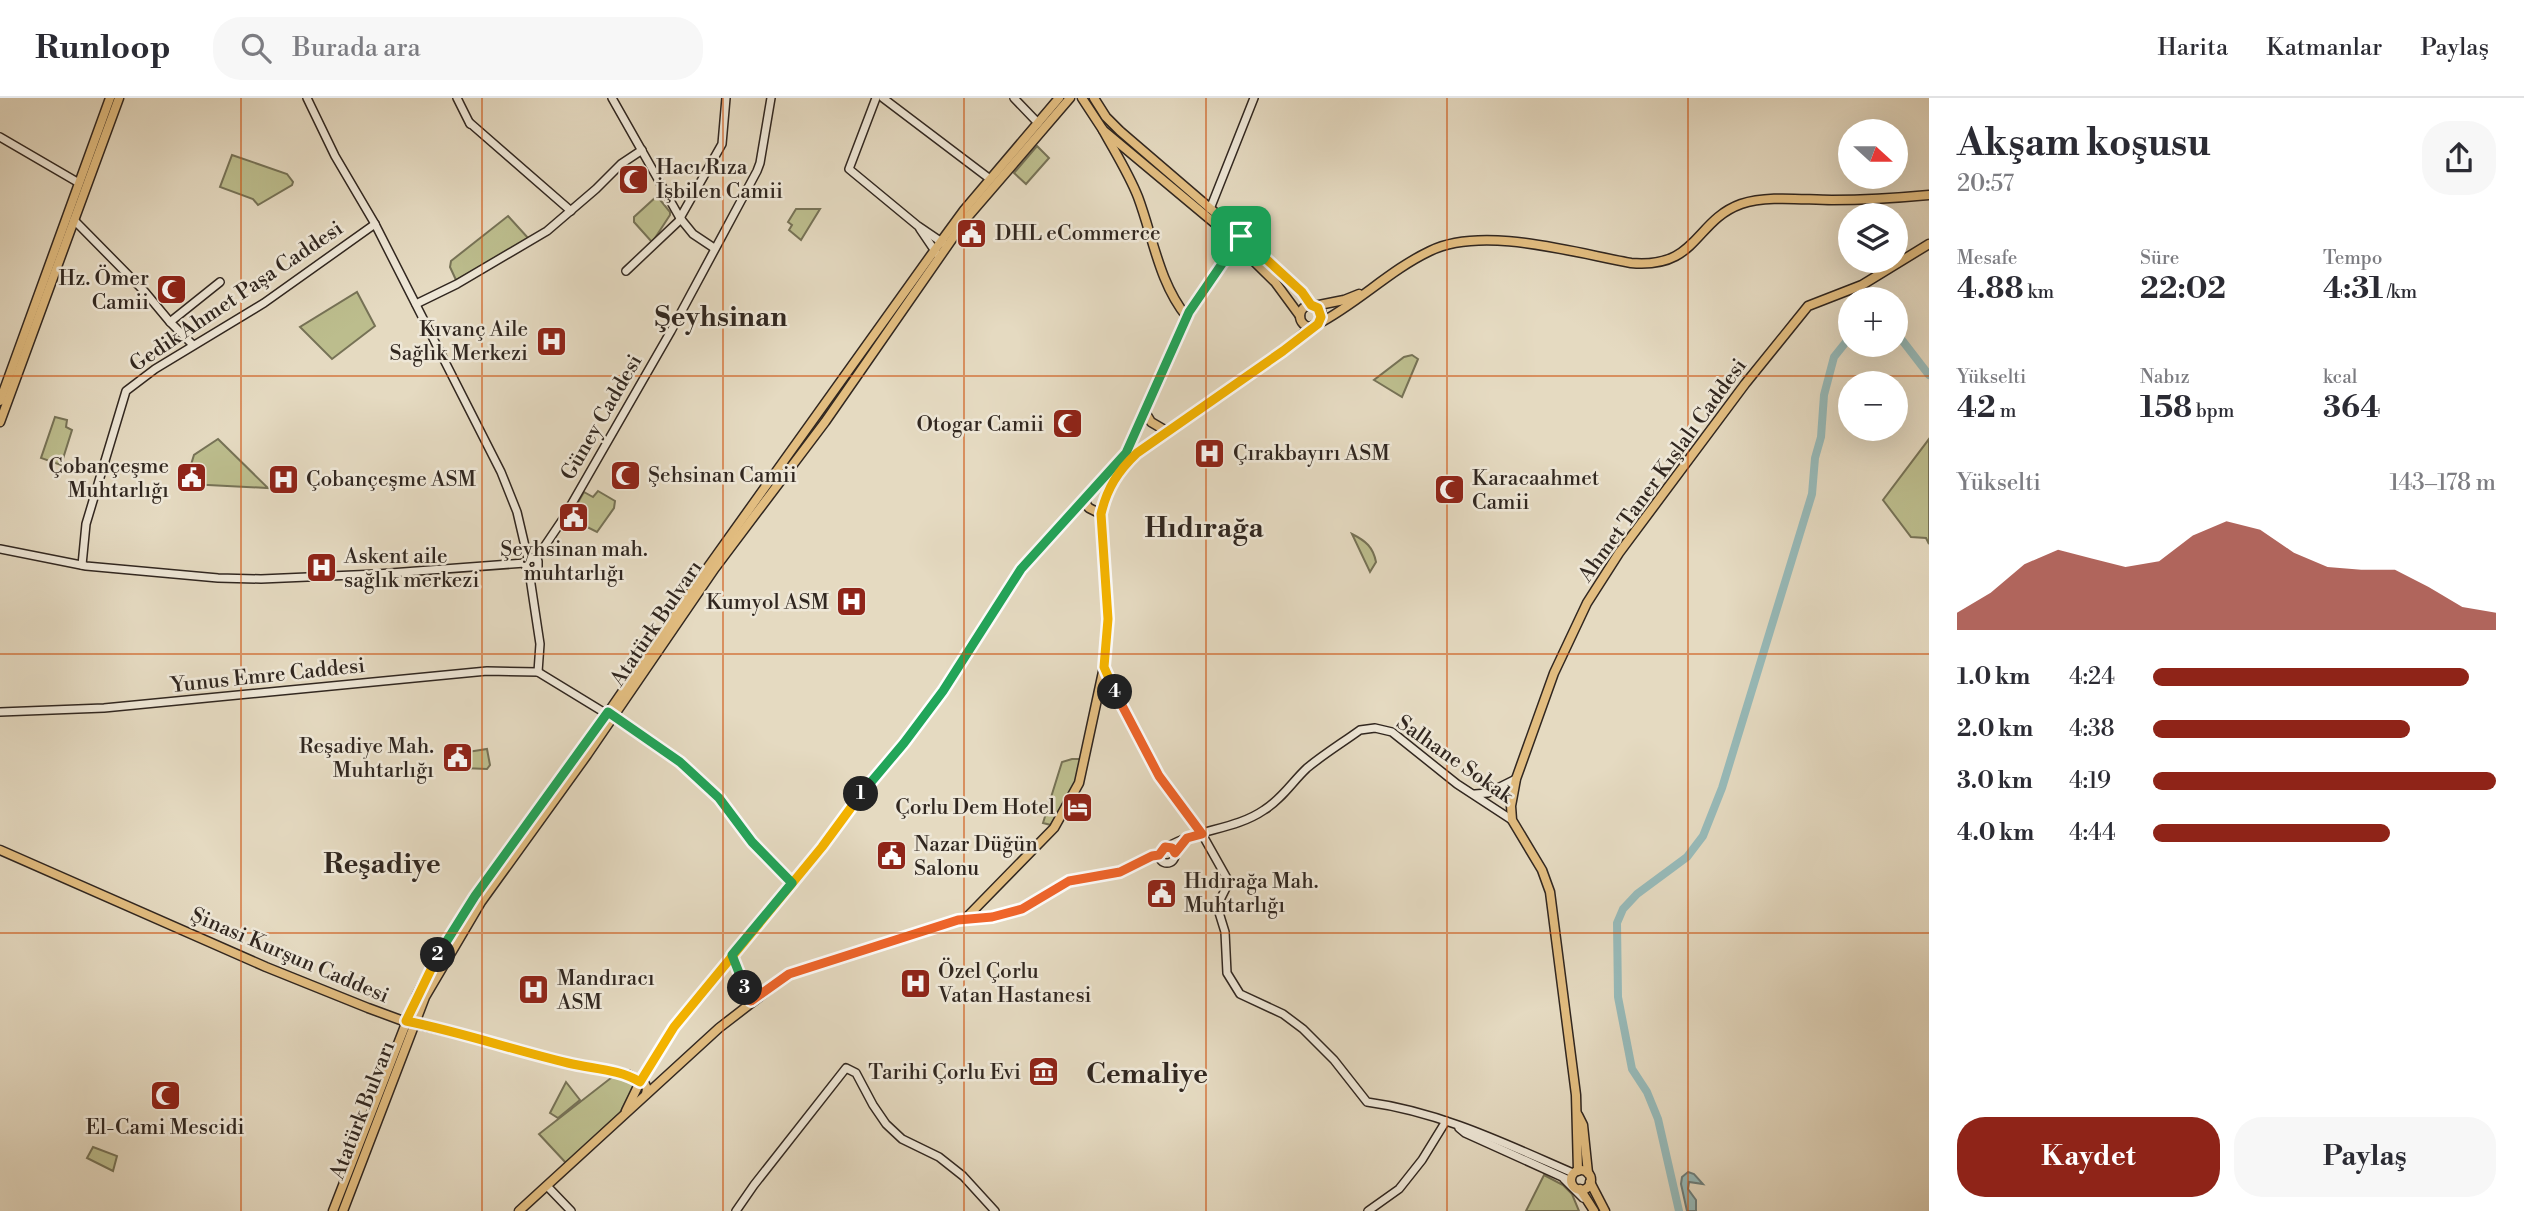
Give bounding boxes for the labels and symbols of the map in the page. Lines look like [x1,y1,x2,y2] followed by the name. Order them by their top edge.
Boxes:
[1838,119,1908,189] north arrow
[656,155,783,205] place label: Hacı Rıza İşbilen Camii
[616,162,650,196] mosque icon: Hacı Rıza İşbilen Camii
[1211,206,1271,266] pin
[125,216,348,378] street label: Gedik Ahmet Paşa Caddesi
[955,216,989,250] public building icon: DHL eCommerce
[995,221,1161,247] place label: DHL eCommerce
[59,264,149,316] place label: Hz. Ömer Camii
[155,273,189,307] mosque icon: Hz. Ömer Camii
[655,300,787,335] district label: Şeyhsinan
[390,317,528,367] place label: Kıvanç Aile Sağlık Merkezi
[534,324,568,358] hospital icon: Kıvanç Aile Sağlık Merkezi
[555,350,648,485] street label: Güney Caddesi
[1572,354,1753,588] street label: Ahmet Taner Kışlalı Caddesi
[1050,407,1084,441] mosque icon: Otogar Camii
[916,412,1044,438] place label: Otogar Camii
[1193,436,1227,470] hospital icon: Çırakbayırı ASM
[1233,441,1390,467] place label: Çırakbayırı ASM
[48,454,169,504] place label: Çobançeşme Muhtarlığı
[608,458,642,492] mosque icon: Şehsinan Camii
[175,461,209,495] public building icon: Çobançeşme Muhtarlığı
[266,462,300,496] hospital icon: Çobançeşme ASM
[648,463,797,489] place label: Şehsinan Camii
[1472,466,1600,516] place label: Karacaahmet Camii
[306,467,477,493] place label: Çobançeşme ASM
[1432,473,1466,507] mosque icon: Karacaahmet Camii
[557,500,591,534] public building icon: Şeyhsinan mah. muhtarlığı
[1144,511,1264,546] district label: Hıdırağa
[500,537,648,587] place label: Şeyhsinan mah. muhtarlığı
[343,544,479,594] place label: Askent aile sağlık merkezi
[304,551,338,585] hospital icon: Askent aile sağlık merkezi
[605,556,709,692] street label: Atatürk Bulvarı
[835,585,869,619] hospital icon: Kumyol ASM
[706,590,829,616] place label: Kumyol ASM
[169,653,366,699] street label: Yunus Emre Caddesi
[1098,674,1132,710] pin: 4
[1391,710,1519,810] street label: Salhane Sokak
[299,734,434,784] place label: Reşadiye Mah. Muhtarlığı
[440,741,474,775] public building icon: Reşadiye Mah. Muhtarlığı
[844,776,878,812] pin: 1
[1061,790,1095,824] hotel icon: Çorlu Dem Hotel
[895,795,1055,821] place label: Çorlu Dem Hotel
[914,832,1038,882] place label: Nazar Düğün Salonu
[874,839,908,873] public building icon: Nazar Düğün Salonu
[323,847,441,882] district label: Reşadiye
[1184,869,1319,919] place label: Hıdırağa Mah. Muhtarlığı
[1144,876,1178,910] public building icon: Hıdırağa Mah. Muhtarlığı
[187,902,393,1010] street label: Şinasi Kurşun Caddesi
[420,938,456,972] pin: 2
[937,957,1092,1009] place label: Özel Çorlu Vatan Hastanesi
[556,966,655,1016] place label: Mandıracı ASM
[898,966,932,1000] hospital icon: Özel Çorlu Vatan Hastanesi
[728,970,762,1006] pin: 3
[517,973,551,1007] hospital icon: Mandıracı ASM
[324,1037,401,1184] street label: Atatürk Bulvarı
[1027,1055,1061,1089] museum icon: Tarihi Çorlu Evi
[1086,1057,1208,1092] district label: Cemaliye
[868,1060,1021,1086] place label: Tarihi Çorlu Evi
[148,1078,182,1112] mosque icon: El-Cami Mescidi
[86,1115,245,1141] place label: El-Cami Mescidi

